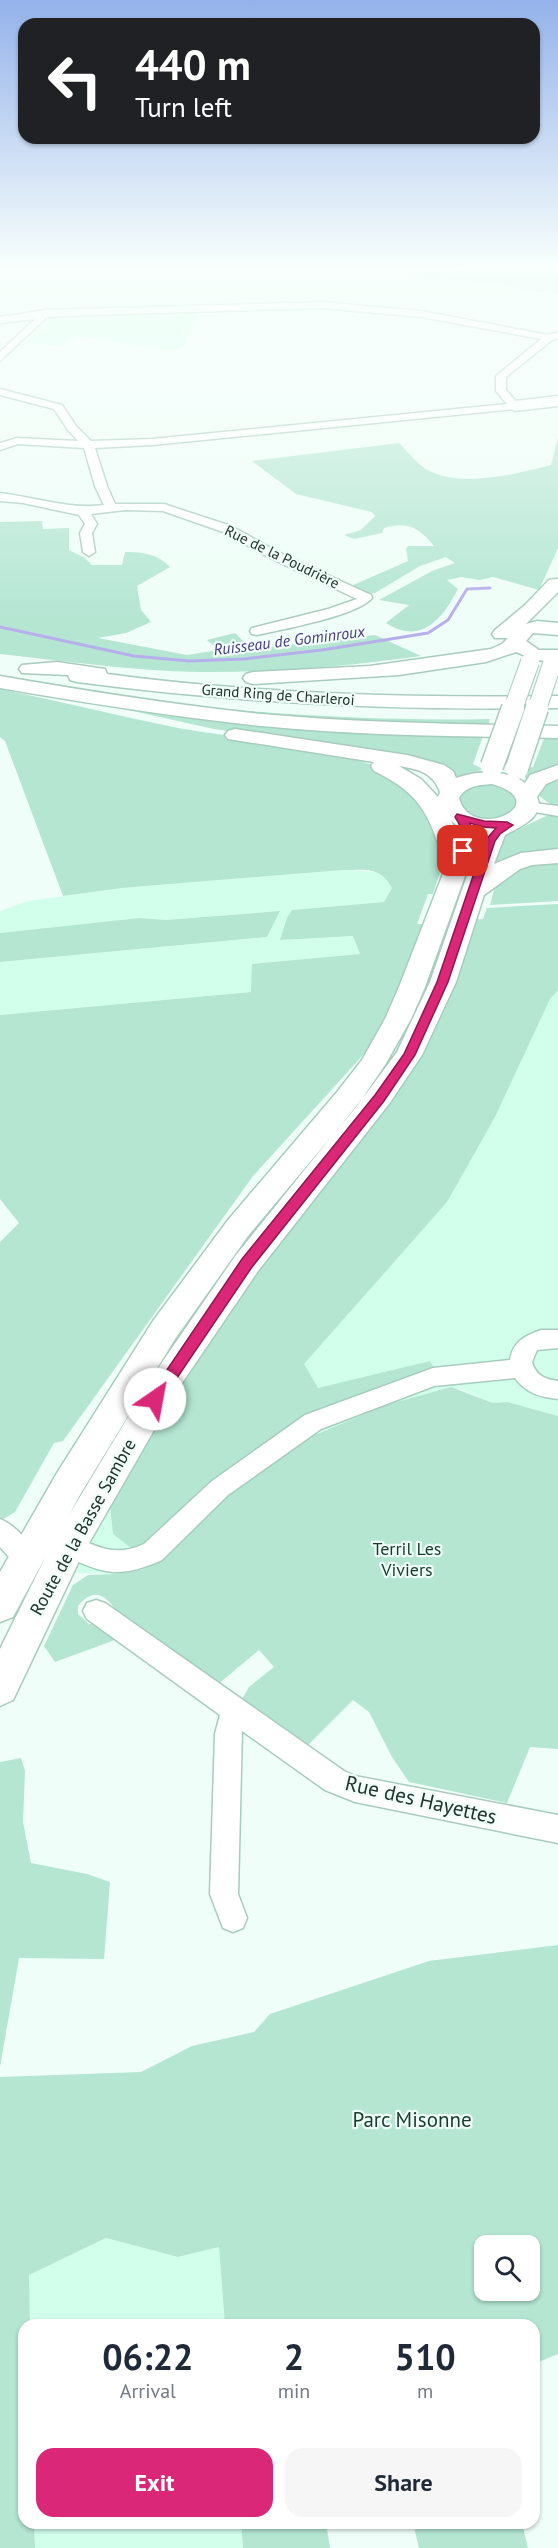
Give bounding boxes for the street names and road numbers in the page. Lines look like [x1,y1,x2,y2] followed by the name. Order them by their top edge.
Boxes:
[222,521,343,593] street label: Rue de la Poudrière
[201,680,355,709] street label: Grand Ring de Charleroi
[24,1434,141,1619] street label: Route de la Basse Sambre
[343,1769,499,1830] street label: Rue des Hayettes

